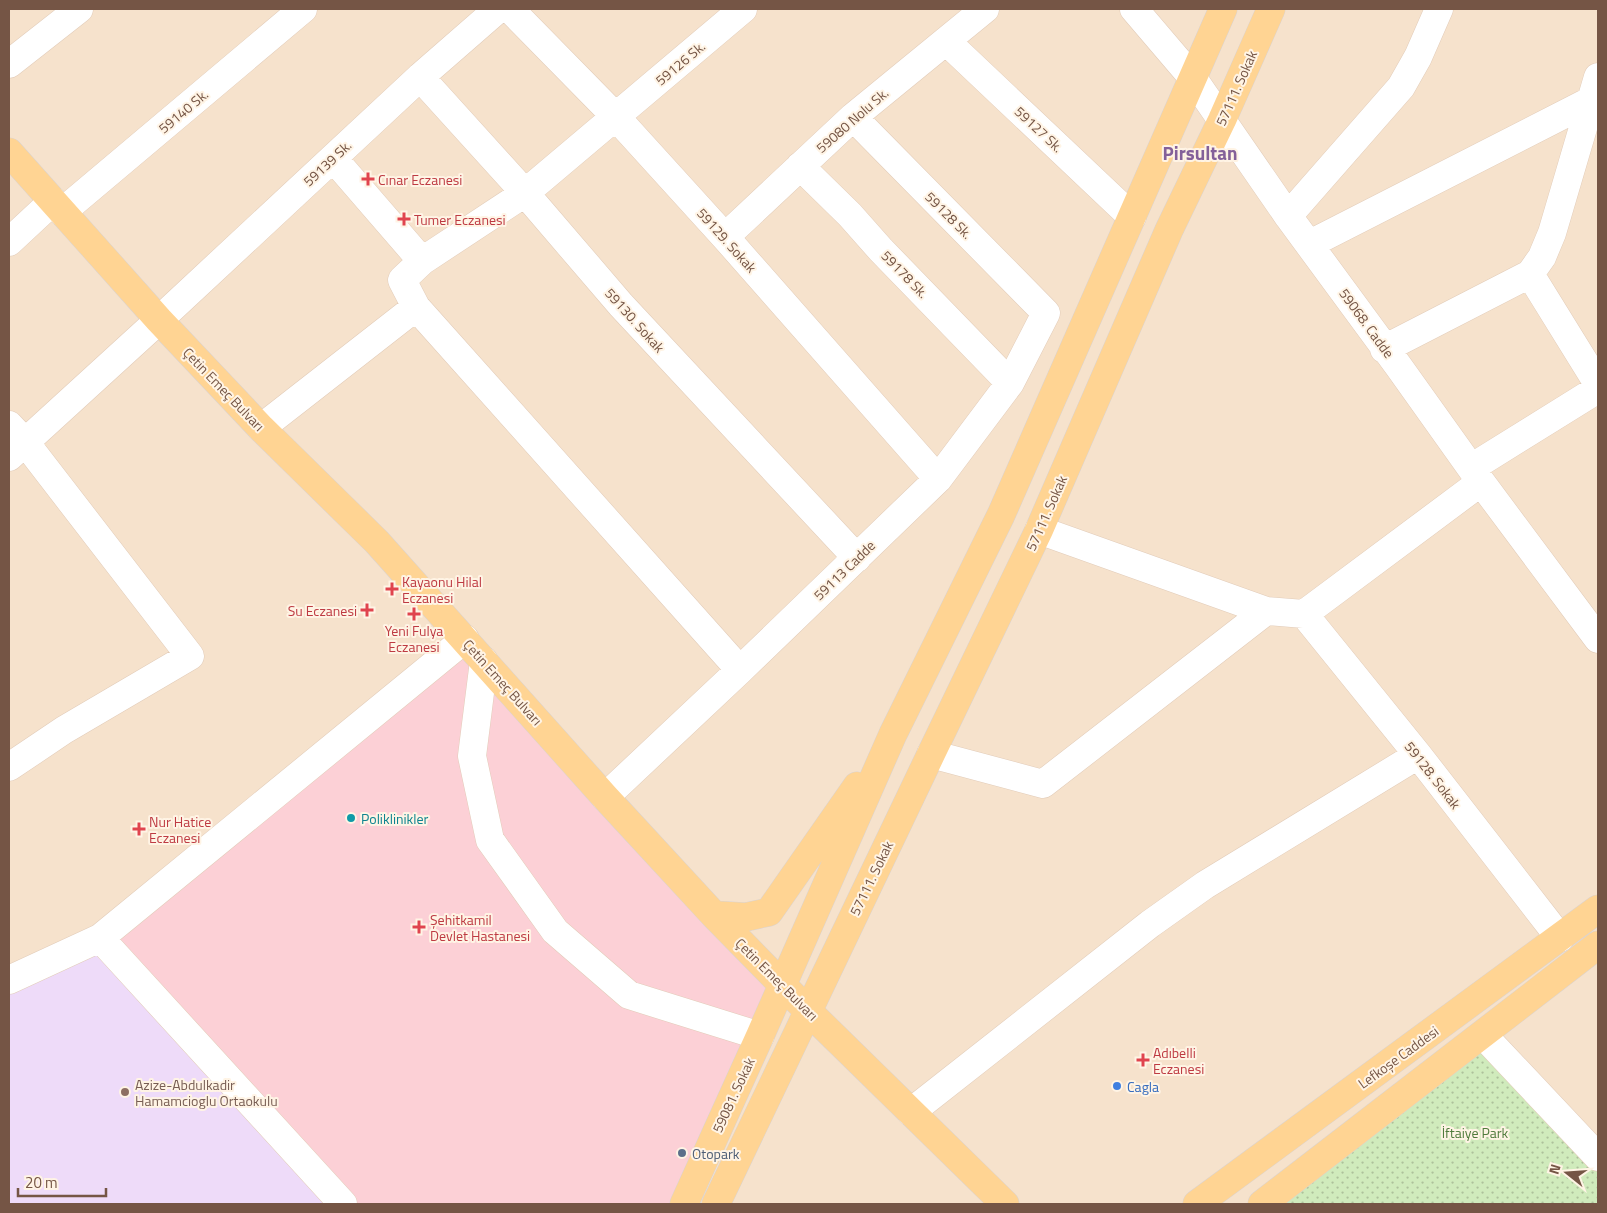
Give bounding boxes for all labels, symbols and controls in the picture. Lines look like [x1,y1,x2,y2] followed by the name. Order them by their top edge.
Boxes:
[650,36,710,90] street label: 59126 Sk.
[1210,47,1262,129] street label: 57111. Sokak
[811,83,893,157] street label: 59080 Nolu Sk.
[153,84,213,138] street label: 59140 Sk.
[1010,101,1068,157] street label: 59127 Sk.
[298,135,356,191] street label: 59139 Sk.
[1163,138,1237,167] district label: Pirsultan
[378,169,462,190] place label: Cınar Eczanesi
[362,173,374,185] marker: Cınar Eczanesi
[921,187,977,243] street label: 59128 Sk.
[692,203,762,277] street label: 59129. Sokak
[414,209,506,230] place label: Tumer Eczanesi
[398,213,410,225] marker: Tumer Eczanesi
[877,245,933,303] street label: 59178 Sk.
[600,283,670,357] street label: 59130. Sokak
[1334,284,1400,362] street label: 59068. Cadde
[178,342,270,436] street label: Çetin Emeç Bulvarı
[1020,472,1072,554] street label: 57111. Sokak
[808,535,880,605] street label: 59113 Cadde
[402,571,482,608] place label: Kayaonu Hilal Eczanesi
[386,583,398,595] marker: Kayaonu Hilal Eczanesi
[288,600,357,621] place label: Su Eczanesi
[361,604,373,616] marker: Su Eczanesi
[408,608,420,620] marker: Yeni Fulya Eczanesi
[385,620,443,657] place label: Yeni Fulya Eczanesi
[459,634,547,730] street label: Çetin Emeç Bulvarı
[1400,737,1466,813] street label: 59128. Sokak
[361,808,429,829] place label: Poliklinikler
[149,811,211,848] place label: Nur Hatice Eczanesi
[345,812,357,824] marker: Poliklinikler
[133,823,145,835] marker: Nur Hatice Eczanesi
[844,837,898,919] street label: 57111. Sokak
[430,909,530,946] place label: Şehitkamil Devlet Hastanesi
[412,920,426,934] marker: Şehitkamil Devlet Hastanesi
[731,933,823,1025] street label: Çetin Emeç Bulvarı
[1353,1021,1443,1093] street label: Lefkoşe Caddesi
[1153,1042,1204,1079] place label: Adıbelli Eczanesi
[706,1054,760,1136] street label: 59081. Sokak
[1137,1054,1149,1066] marker: Adıbelli Eczanesi
[135,1074,278,1111] place label: Azize-Abdulkadir Hamamcioglu Ortaokulu
[1127,1076,1159,1097] place label: Cagla
[1111,1080,1123,1092] marker: Cagla
[119,1086,131,1098] marker: Azize-Abdulkadir Hamamcioglu Ortaokulu
[1442,1122,1509,1143] park label: İftaiye Park
[692,1143,740,1164] place label: Otopark
[676,1147,688,1159] marker: Otopark
[1542,1148,1592,1198] north arrow
[1543,1161,1566,1177] text: N
[18,1166,105,1198] scale bar
[25,1171,58,1194] text: 20 m

